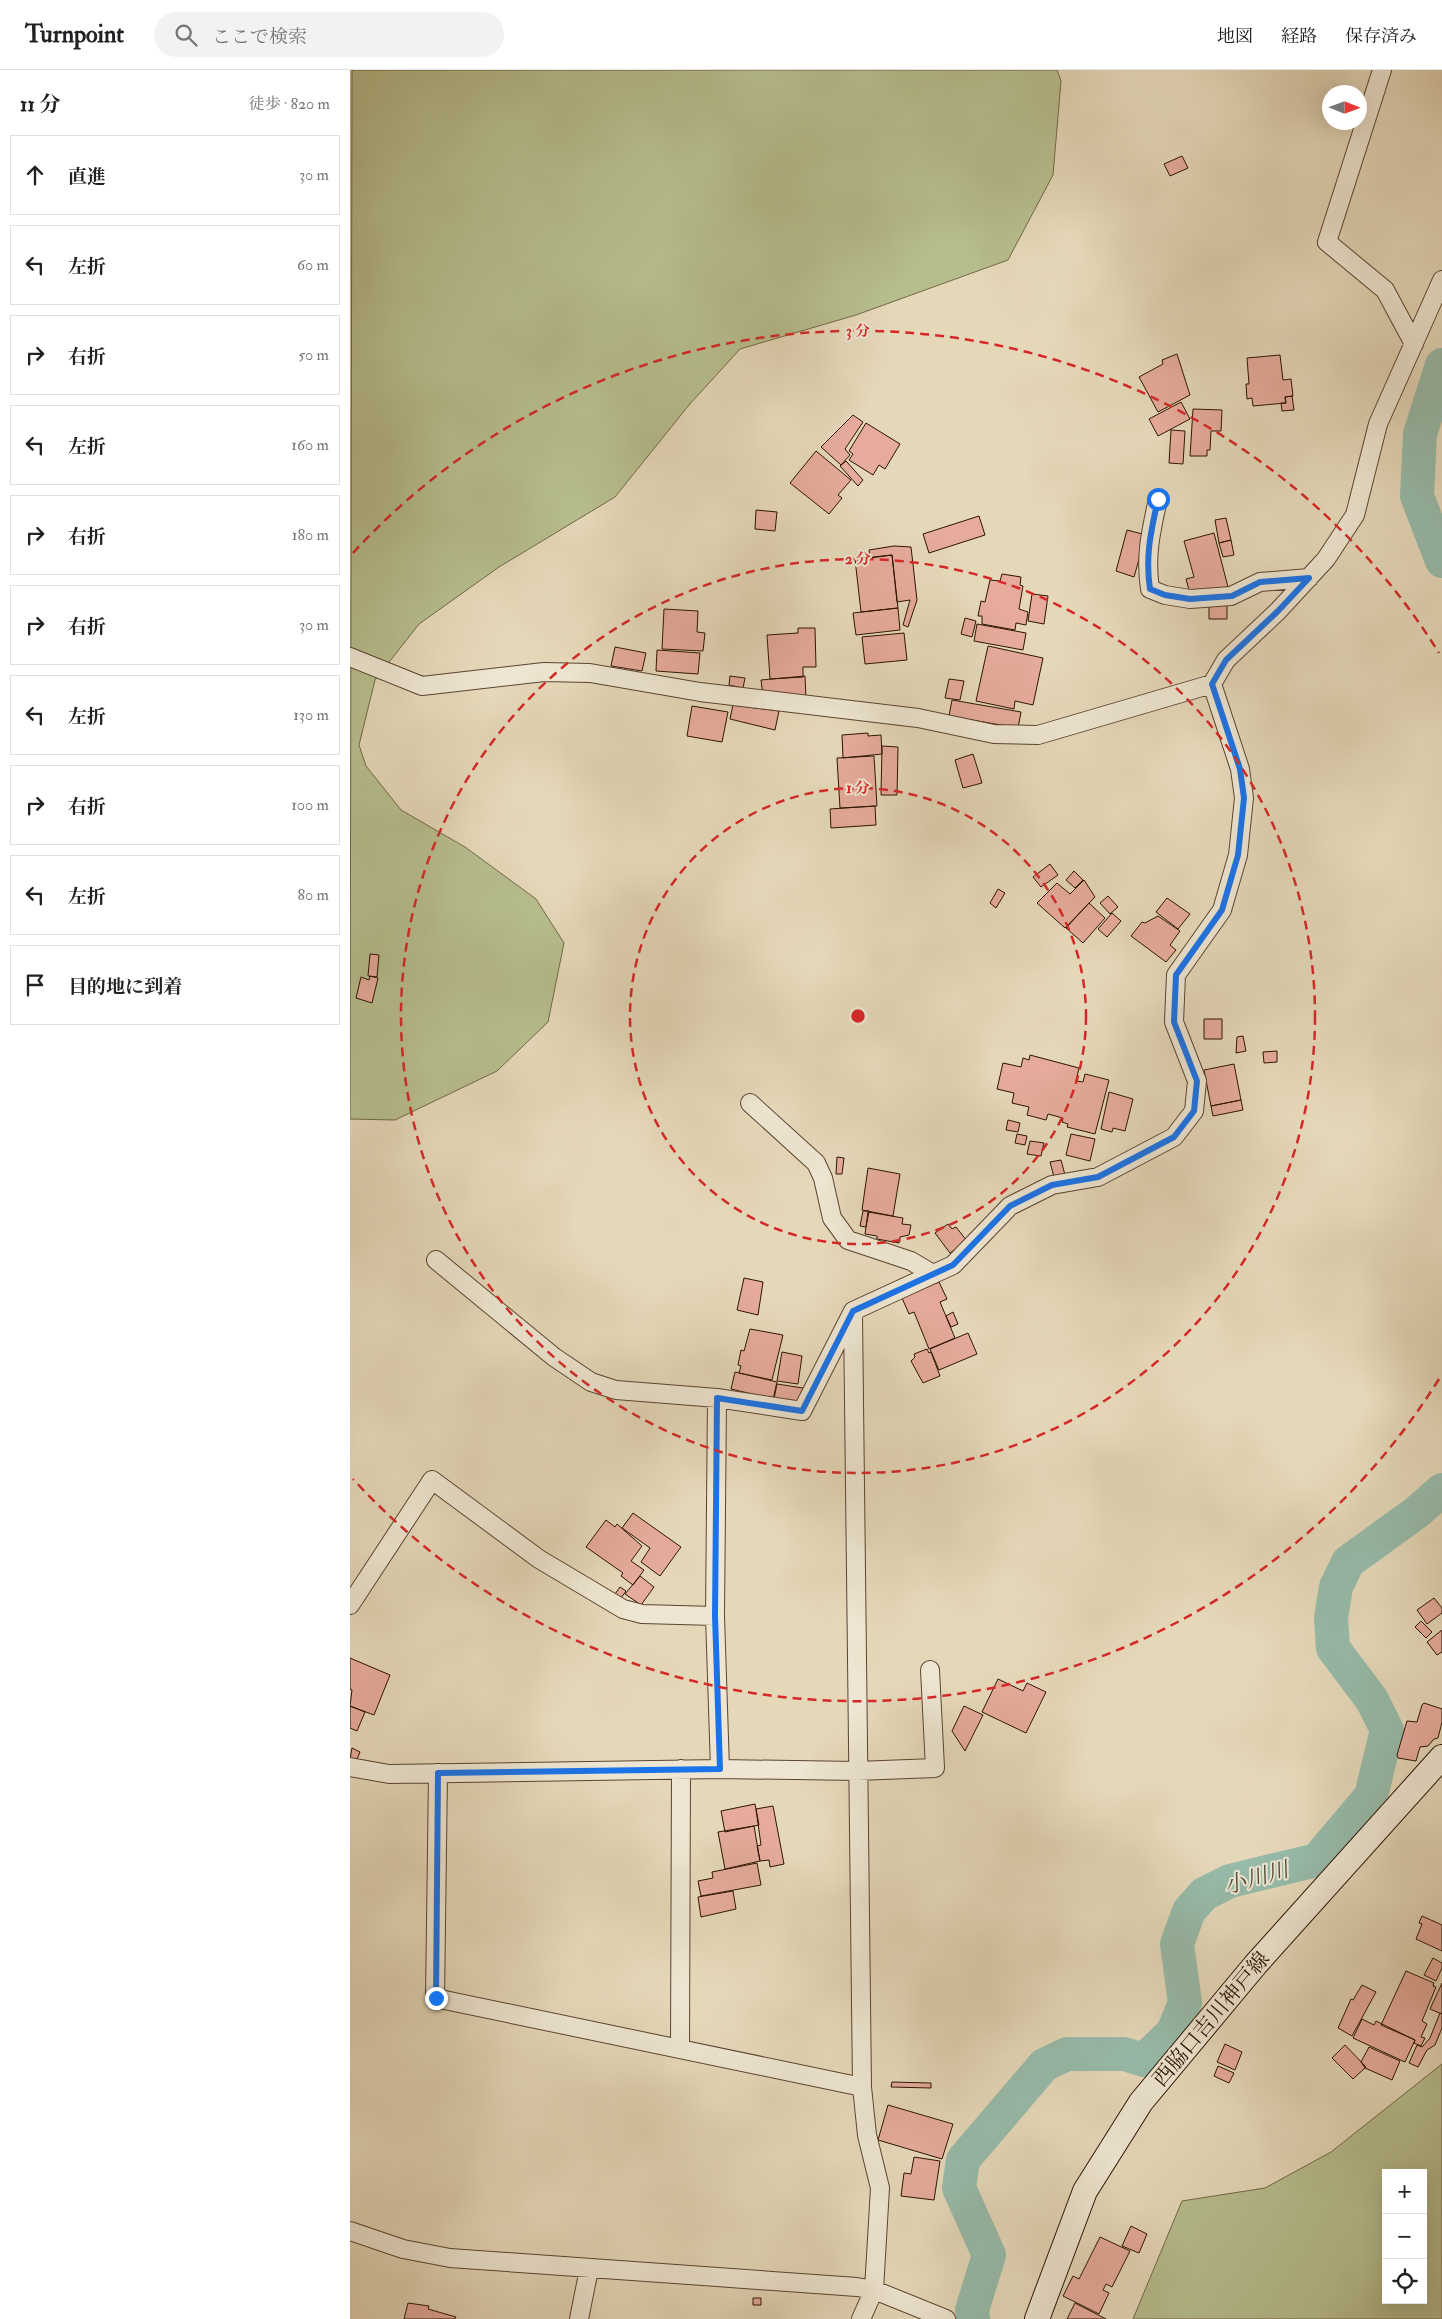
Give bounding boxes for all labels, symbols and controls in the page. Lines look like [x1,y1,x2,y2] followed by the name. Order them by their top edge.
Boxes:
[154,12,504,57] search box
[25,19,124,50] text: Turnpoint
[172,21,200,49] icon: search
[212,25,307,49] text: ここで検索
[1217,25,1253,48] text: 地図
[1281,25,1317,48] text: 経路
[1345,25,1417,48] text: 保存済み
[1322,85,1367,130] north arrow
[20,91,60,118] text: 11 分
[249,94,330,114] text: 徒歩 · 820 m
[21,161,49,189] icon: ahead
[68,165,106,189] text: 直進
[299,165,329,185] text: 30 m
[21,251,49,279] icon: left
[68,255,106,279] text: 左折
[297,255,329,275] text: 60 m
[846,322,870,341] text: 3 分
[21,341,49,369] icon: right
[68,345,106,369] text: 右折
[298,345,329,365] text: 50 m
[21,431,49,459] icon: left
[68,435,106,459] text: 左折
[291,435,329,455] text: 160 m
[1147,488,1170,511] route start
[21,521,49,549] icon: right
[68,525,106,549] text: 右折
[292,525,329,545] text: 180 m
[845,550,871,569] text: 2 分
[21,611,49,639] icon: right
[68,615,106,639] text: 右折
[299,615,329,635] text: 30 m
[21,701,49,729] icon: left
[68,705,106,729] text: 左折
[293,705,329,725] text: 130 m
[846,779,870,798] text: 1 分
[21,791,49,819] icon: right
[68,795,106,819] text: 右折
[291,795,329,815] text: 100 m
[21,881,49,909] icon: left
[68,885,106,909] text: 左折
[298,885,329,905] text: 80 m
[21,971,49,999] icon: arrive
[68,975,182,999] text: 目的地に到着
[849,1007,867,1025] centre of rings
[1221,1855,1294,1901] water label: 小川川
[1147,1946,1276,2092] street label: 西脇口吉川神戸線
[425,1987,448,2010] route end
[1382,2169,1427,2304] map controls
[1382,2169,1427,2214] button: +
[1382,2214,1427,2259] button: −
[1382,2259,1427,2304] button: locate

